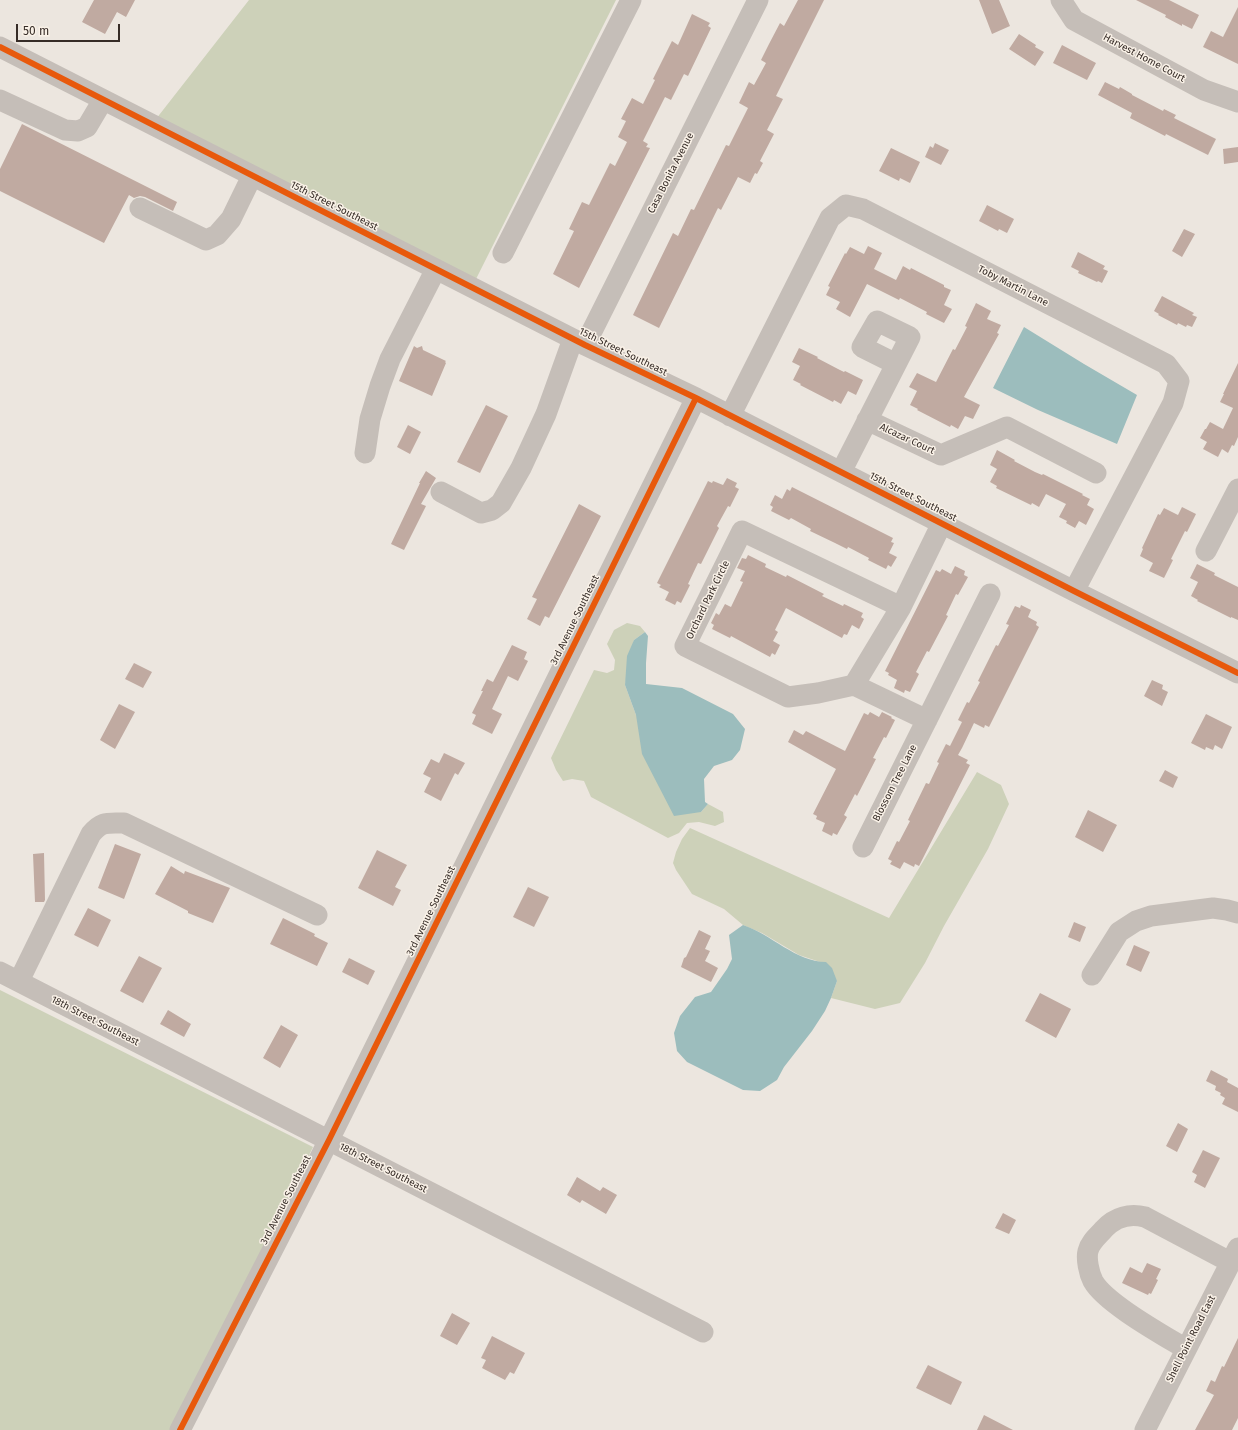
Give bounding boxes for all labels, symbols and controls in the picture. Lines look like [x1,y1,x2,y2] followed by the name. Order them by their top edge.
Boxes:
[18,16,122,42] scale bar
[23,24,49,38] text: 50 m
[1101,31,1187,85] street label: Harvest Home Court
[645,131,697,215] street label: Casa Bonita Avenue
[288,179,380,233] street label: 15th Street Southeast
[976,263,1050,309] street label: Toby Martin Lane
[577,325,669,379] street label: 15th Street Southeast
[878,421,936,457] street label: Alcazar Court
[867,470,959,524] street label: 15th Street Southeast
[684,559,732,641] street label: Orchard Park Circle
[548,573,602,667] street label: 3rd Avenue Southeast
[870,743,920,823] street label: Blossom Tree Lane
[404,864,458,958] street label: 3rd Avenue Southeast
[49,994,141,1048] street label: 18th Street Southeast
[337,1141,429,1195] street label: 18th Street Southeast
[258,1153,314,1247] street label: 3rd Avenue Southeast
[1164,1293,1218,1385] street label: Shell Point Road East

